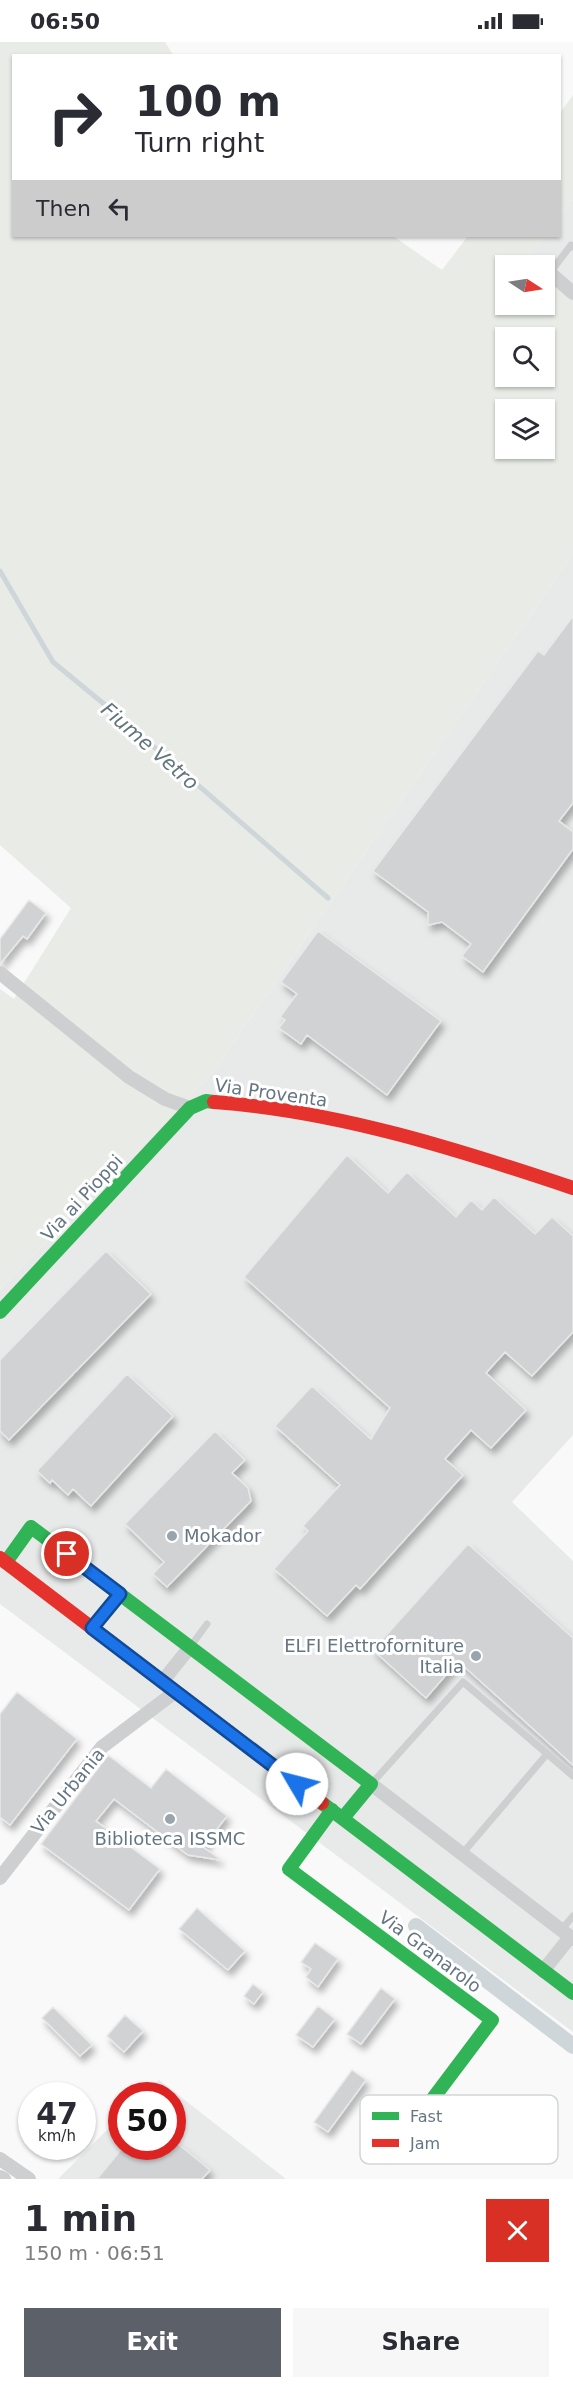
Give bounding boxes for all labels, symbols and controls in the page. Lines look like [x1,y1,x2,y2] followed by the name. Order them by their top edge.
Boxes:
[30,9,100,34] text: 06:50
[135,77,281,126] text: 100 m
[36,78,114,156] icon: right
[135,127,264,158] text: Turn right
[103,192,136,225] icon: left
[36,196,91,221] text: Then
[495,255,555,315] north arrow
[495,255,555,459] map controls
[495,327,555,387] button: search
[495,399,555,459] button: layers
[96,697,204,795] water label: Fiume Vetro
[213,1074,329,1111] street label: Via Proventa
[37,1150,127,1245] street label: Via ai Pioppi
[184,1525,262,1546] place label: Mokador
[41,1528,92,1579] pin
[165,1529,179,1543] marker: Mokador
[50,1537,83,1570] icon: arrive
[284,1635,464,1677] place label: ELFI Elettroforniture Italia
[469,1649,483,1663] marker: ELFI Elettroforniture Italia
[27,1744,109,1838] street label: Via Urbania
[265,1752,329,1816] position arrow
[163,1812,177,1826] marker: Biblioteca ISSMC
[95,1828,245,1849] place label: Biblioteca ISSMC
[375,1906,486,1997] street label: Via Granarolo
[108,2082,186,2160] speed limit sign: 50
[360,2095,558,2164] legend
[36,2096,78,2131] text: 47
[410,2107,442,2126] text: Fast
[38,2127,76,2145] text: km/h
[409,2134,440,2153] text: Jam
[24,2198,137,2239] text: 1 min
[486,2199,549,2262] button: close
[24,2241,165,2265] text: 150 m · 06:51
[24,2308,281,2377] button: Exit
[293,2308,549,2377] button: Share

